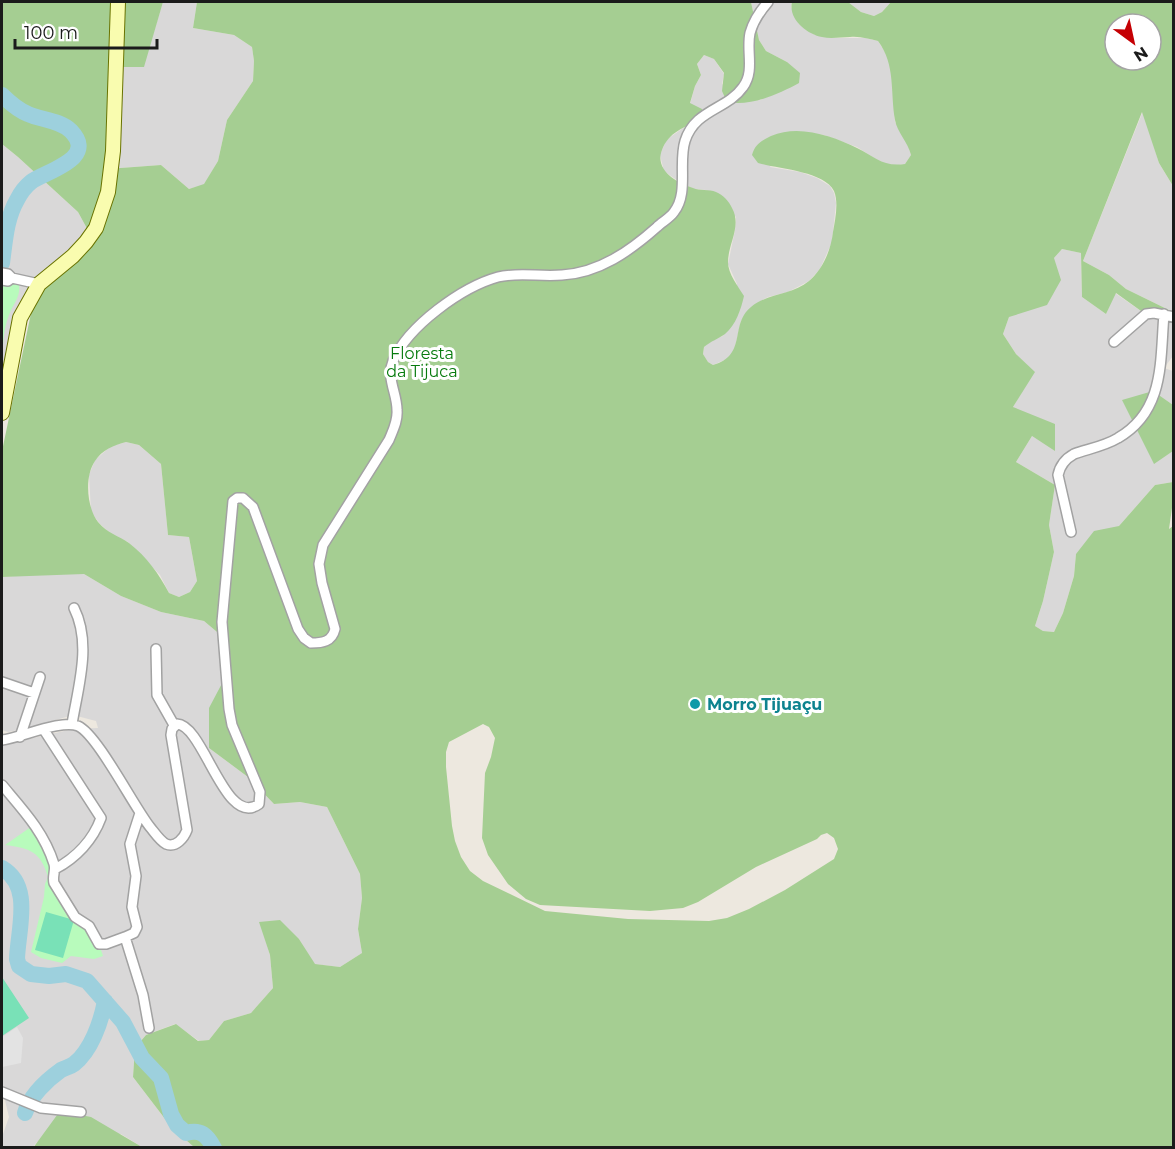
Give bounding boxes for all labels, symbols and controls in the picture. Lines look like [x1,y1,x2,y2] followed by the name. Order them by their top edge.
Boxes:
[15,12,158,50] scale bar
[1103,12,1163,72] north arrow
[24,22,78,44] text: 100 m
[1130,43,1151,66] text: N
[386,344,458,381] park label: Floresta da Tijuca
[707,695,822,715] place label: Morro Tijuaçu
[688,697,702,711] marker: Morro Tijuaçu

